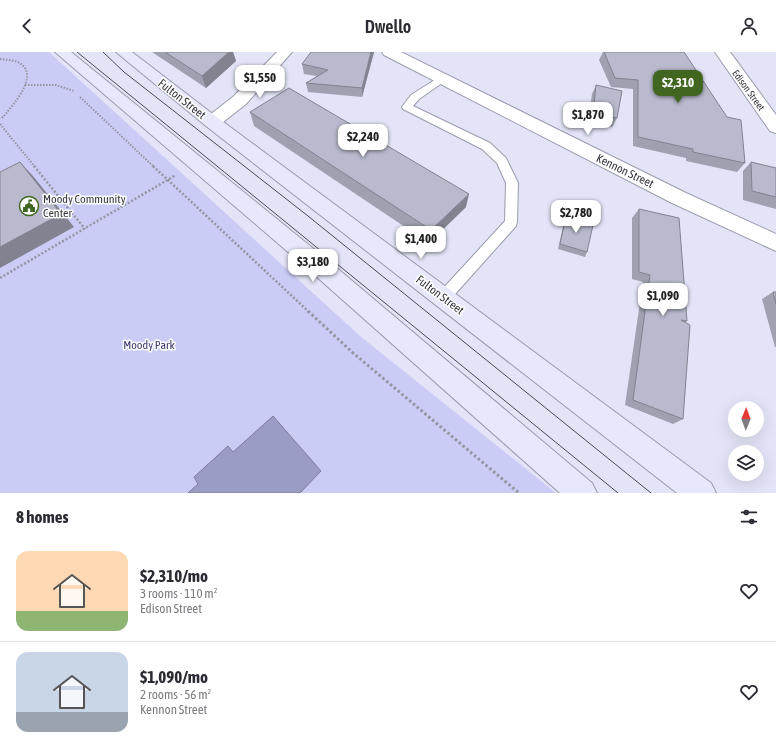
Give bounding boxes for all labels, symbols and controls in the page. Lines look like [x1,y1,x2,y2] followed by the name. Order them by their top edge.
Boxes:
[16,15,38,37] icon: back
[738,15,760,37] icon: person
[365,16,411,37] text: Dwello
[227,65,293,99] pin: $1,550
[730,68,767,113] street label: Edison Street
[244,70,276,85] text: $1,550
[645,70,711,104] pin: $2,310
[662,75,694,90] text: $2,310
[155,76,209,122] street label: Fulton Street
[555,102,621,136] pin: $1,870
[572,107,604,122] text: $1,870
[330,124,396,158] pin: $2,240
[347,129,379,144] text: $2,240
[594,151,656,191] street label: Kennon Street
[43,192,126,220] place label: Moody Community Center
[18,195,40,217] public building icon: Moody Community Center
[543,200,609,234] pin: $2,780
[560,205,592,220] text: $2,780
[388,226,454,260] pin: $1,400
[405,231,437,246] text: $1,400
[280,249,346,283] pin: $3,180
[297,254,329,269] text: $3,180
[413,272,467,318] street label: Fulton Street
[630,283,696,317] pin: $1,090
[647,288,679,303] text: $1,090
[123,338,176,352] park label: Moody Park
[728,401,764,437] north arrow
[728,401,764,481] map controls
[728,445,764,481] button: layers
[738,506,760,528] icon: filters
[16,507,69,527] text: 8 homes
[140,566,208,586] text: $2,310/mo
[48,567,96,615] icon: home
[738,580,760,602] icon: heart
[140,586,217,601] text: 3 rooms · 110 m²
[140,601,202,616] text: Edison Street
[140,667,208,687] text: $1,090/mo
[48,668,96,716] icon: home
[738,681,760,703] icon: heart
[140,687,211,702] text: 2 rooms · 56 m²
[140,702,207,717] text: Kennon Street

